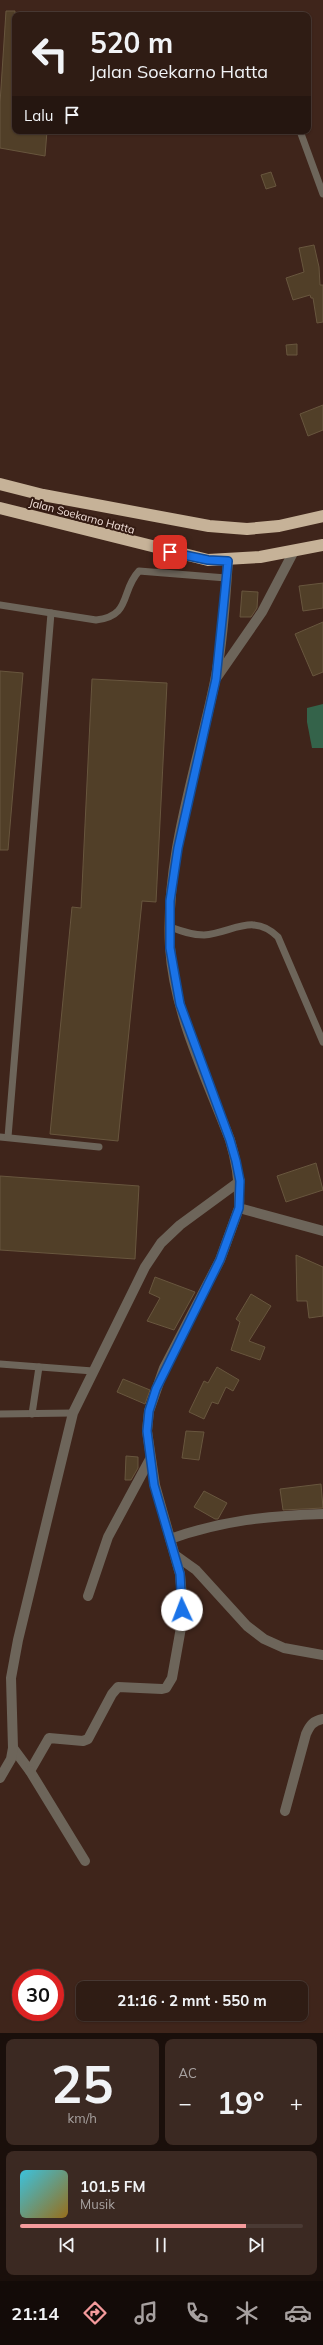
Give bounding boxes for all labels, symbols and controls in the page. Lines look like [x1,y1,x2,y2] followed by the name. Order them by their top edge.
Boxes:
[90,25,173,60] text: 520 m
[24,28,76,80] icon: left
[90,60,268,83] text: Jalan Soekarno Hatta
[61,104,83,126] icon: arrive
[24,106,53,125] text: Lalu
[28,495,136,537] street label: Jalan Soekarno Hatta
[153,535,187,569] pin
[159,541,181,563] icon: arrive
[161,1589,203,1631] position arrow
[12,1969,64,2021] speed limit sign: 30
[117,1991,267,2010] text: 21:16 · 2 mnt · 550 m
[51,2051,113,2116] text: 25
[179,2065,197,2081] text: AC
[217,2084,264,2122] text: 19°
[179,2089,192,2117] text: −
[290,2089,303,2117] text: +
[68,2110,97,2126] text: km/h
[80,2177,145,2196] text: 101.5 FM
[80,2196,115,2212] text: Musik
[56,2234,78,2256] icon: previous
[150,2234,172,2256] icon: pause
[245,2234,267,2256] icon: next
[81,2299,109,2327] icon: directions
[132,2299,160,2327] icon: music
[183,2299,211,2327] icon: phone
[233,2299,261,2327] icon: climate
[284,2299,312,2327] icon: car
[11,2302,59,2325] text: 21:14

